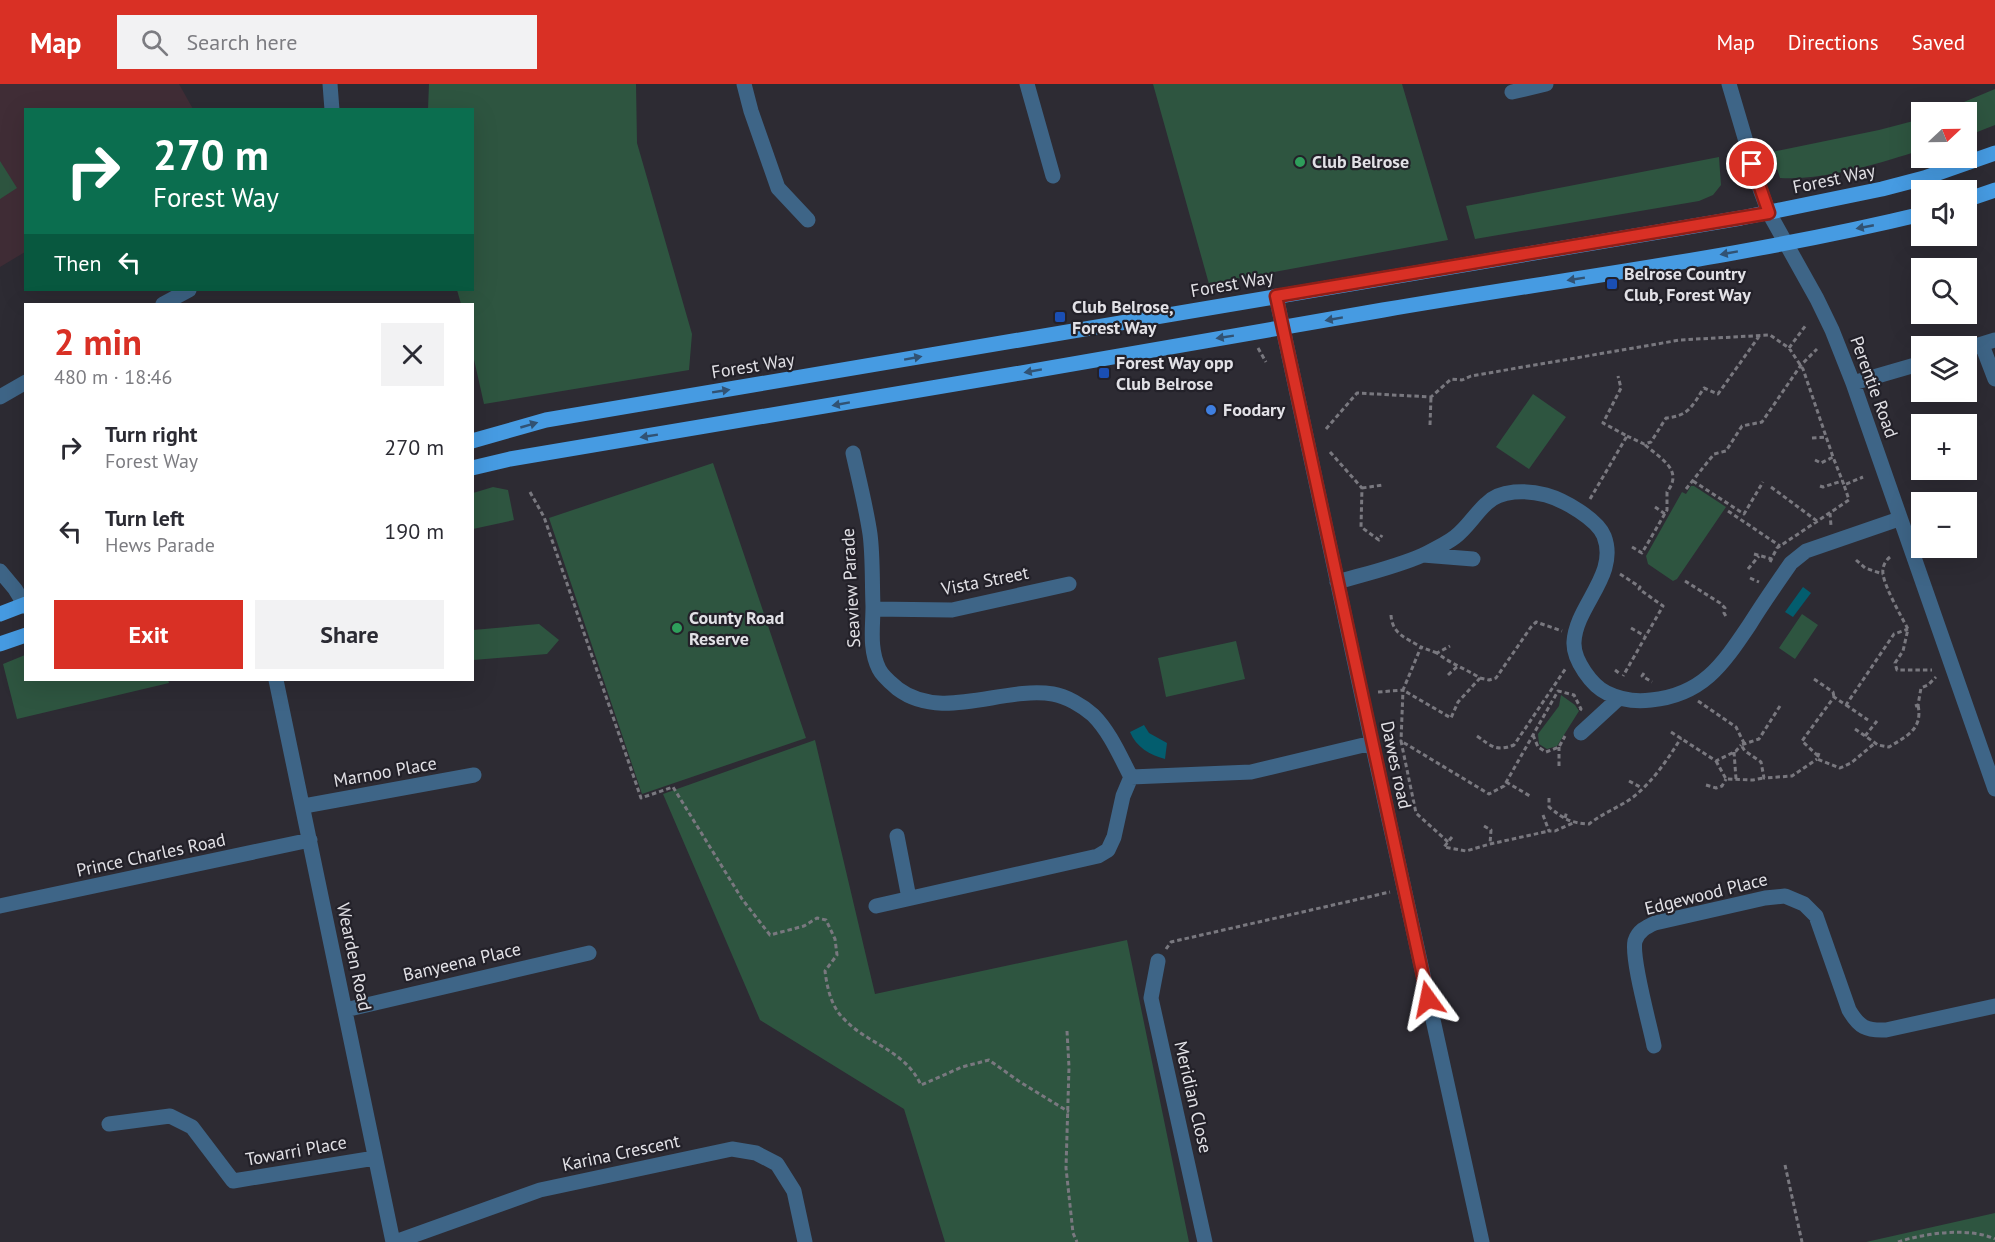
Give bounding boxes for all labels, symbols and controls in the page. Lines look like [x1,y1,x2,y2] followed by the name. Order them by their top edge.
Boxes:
[117,15,537,69] search box
[30,24,81,61] text: Map
[138,26,171,59] icon: search
[186,28,297,56] text: Search here
[1716,29,1755,56] text: Map
[1788,29,1879,56] text: Directions
[1912,29,1965,56] text: Saved
[1911,102,1977,168] north arrow
[1911,102,1977,558] map controls
[153,127,269,182] text: 270 m
[54,132,132,210] icon: right
[1726,138,1777,189] pin
[1735,147,1768,180] icon: arrive
[1312,150,1409,173] place label: Club Belrose
[1293,155,1307,169] marker: Club Belrose
[1790,158,1878,198] street label: Forest Way
[153,180,279,214] text: Forest Way
[1911,180,1977,246] button: sound
[1855,223,1874,232] one-way arrow
[113,246,146,279] icon: left
[54,249,101,277] text: Then
[1719,249,1738,258] one-way arrow
[1911,258,1977,324] button: search
[1624,262,1751,306] place label: Belrose Country Club, Forest Way
[1189,265,1276,302] street label: Forest Way
[1567,274,1586,283] one-way arrow
[1605,277,1619,291] marker: Belrose Country Club, Forest Way
[1072,295,1174,339] place label: Club Belrose, Forest Way
[1053,310,1067,324] marker: Club Belrose, Forest Way
[1324,315,1343,324] one-way arrow
[54,318,142,365] text: 2 min
[381,323,444,386] button: close
[1216,333,1235,342] one-way arrow
[1845,333,1904,441] street label: Perentie Road
[1911,336,1977,402] button: layers
[710,347,797,383] street label: Forest Way
[1116,351,1234,395] place label: Forest Way opp Club Belrose
[904,354,923,363] one-way arrow
[54,364,172,390] text: 480 m · 18:46
[1023,366,1042,375] one-way arrow
[1097,366,1111,380] marker: Forest Way opp Club Belrose
[711,386,730,395] one-way arrow
[1223,398,1285,421] place label: Foodary
[831,399,850,408] one-way arrow
[1204,403,1218,417] marker: Foodary
[1911,414,1977,480] button: +
[105,420,197,448] text: Turn right
[520,420,538,429] one-way arrow
[54,431,87,464] icon: right
[639,432,658,441] one-way arrow
[384,433,444,461] text: 270 m
[105,448,198,474] text: Forest Way
[1911,492,1977,558] button: −
[105,504,185,532] text: Turn left
[54,515,87,548] icon: left
[384,517,444,545] text: 190 m
[836,528,865,649] street label: Seaview Parade
[105,532,215,558] text: Hews Parade
[938,561,1031,600] street label: Vista Street
[54,600,243,669] button: Exit
[255,600,444,669] button: Share
[689,606,784,650] place label: County Road Reserve
[670,621,684,635] marker: County Road Reserve
[1376,719,1417,811] street label: Dawes road
[332,751,438,792] street label: Marnoo Place
[74,827,228,882] street label: Prince Charles Road
[1642,867,1770,920] street label: Edgewood Place
[332,901,377,1013] street label: Wearden Road
[401,937,523,986] street label: Banyeena Place
[1396,967,1460,1031] position arrow
[1169,1039,1218,1155] street label: Meridian Close
[560,1129,682,1176] street label: Karina Crescent
[244,1130,348,1171] street label: Towarri Place

